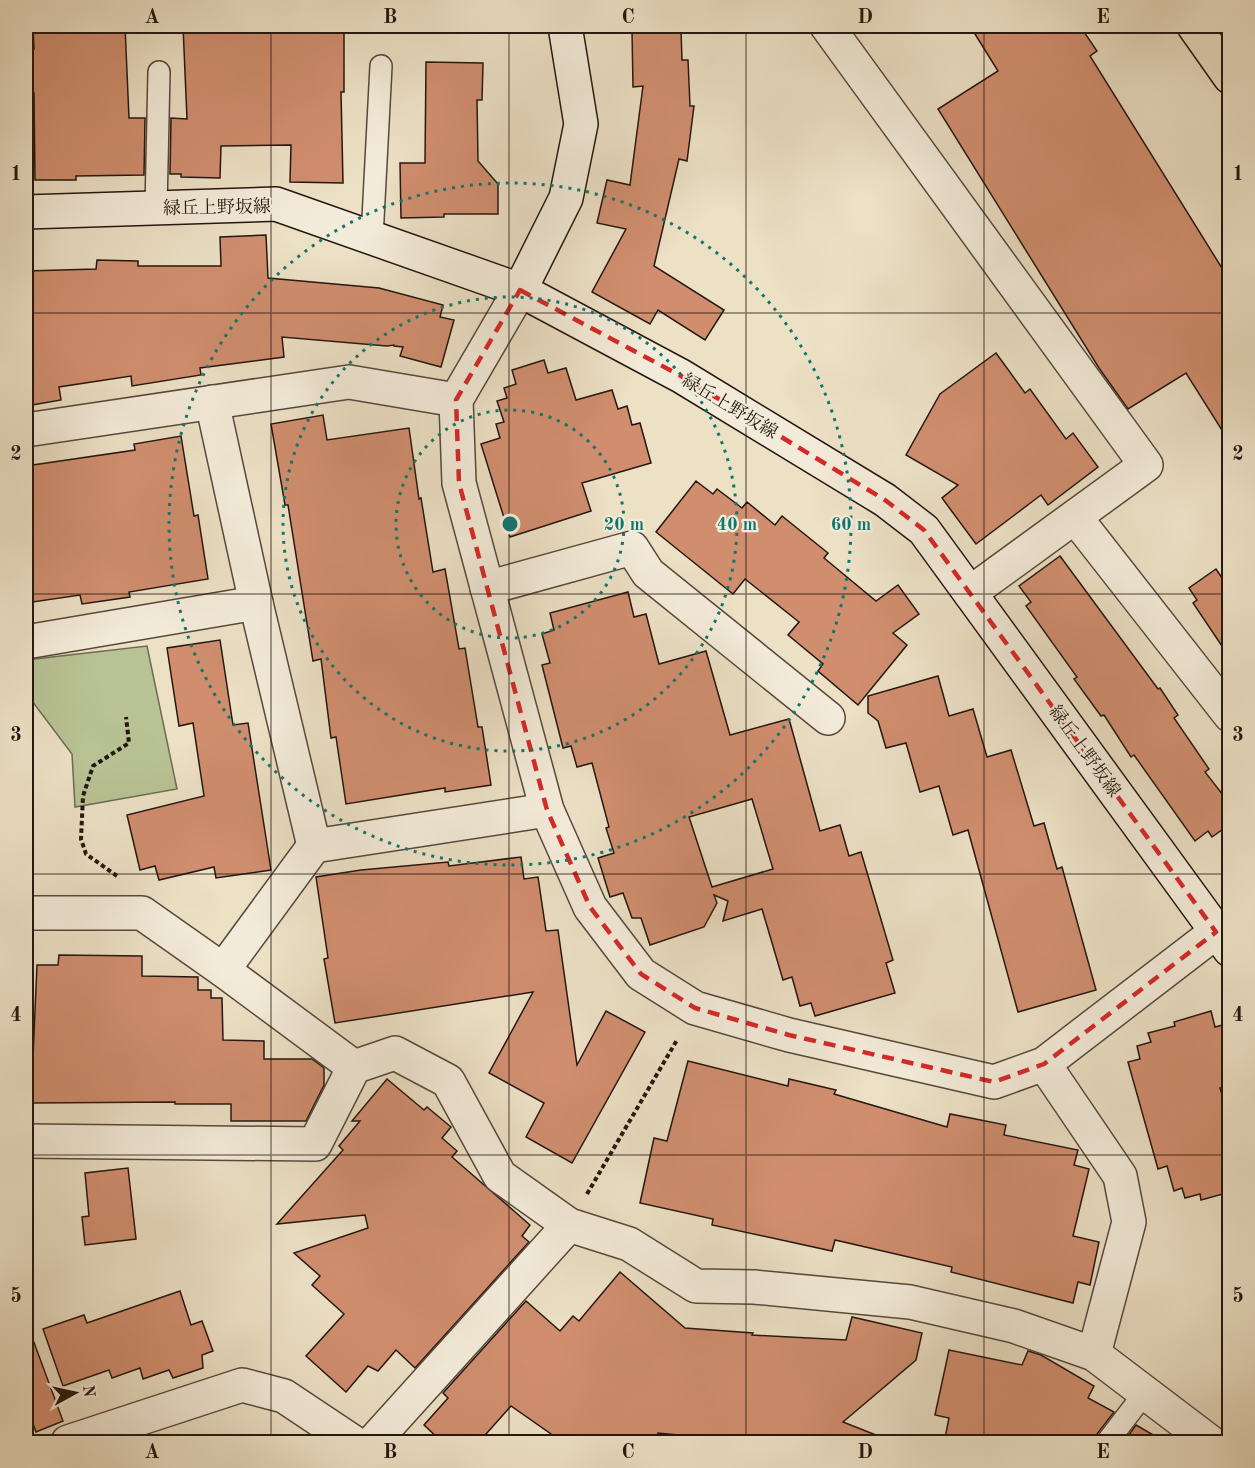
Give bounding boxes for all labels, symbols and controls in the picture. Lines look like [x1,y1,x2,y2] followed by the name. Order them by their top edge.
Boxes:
[144,8,160,28] text: A
[383,8,397,28] text: B
[621,8,635,28] text: C
[857,8,873,28] text: D
[1096,8,1110,28] text: E
[10,165,22,185] text: 1
[1232,165,1244,185] text: 1
[163,196,271,218] street label: 緑丘上野坂線
[679,370,781,442] street label: 緑丘上野坂線
[10,445,22,465] text: 2
[1232,445,1244,465] text: 2
[500,514,520,534] centre of rings
[604,516,644,534] text: 20 m
[717,516,757,534] text: 40 m
[831,516,871,534] text: 60 m
[1045,701,1125,801] street label: 緑丘上野坂線
[10,726,22,746] text: 3
[1232,726,1244,746] text: 3
[10,1006,22,1026] text: 4
[1232,1006,1244,1026] text: 4
[10,1286,22,1307] text: 5
[1232,1286,1244,1307] text: 5
[45,1363,105,1423] north arrow
[79,1384,97,1399] text: N
[144,1443,160,1463] text: A
[383,1443,397,1463] text: B
[621,1443,635,1463] text: C
[857,1443,873,1463] text: D
[1096,1443,1110,1463] text: E

